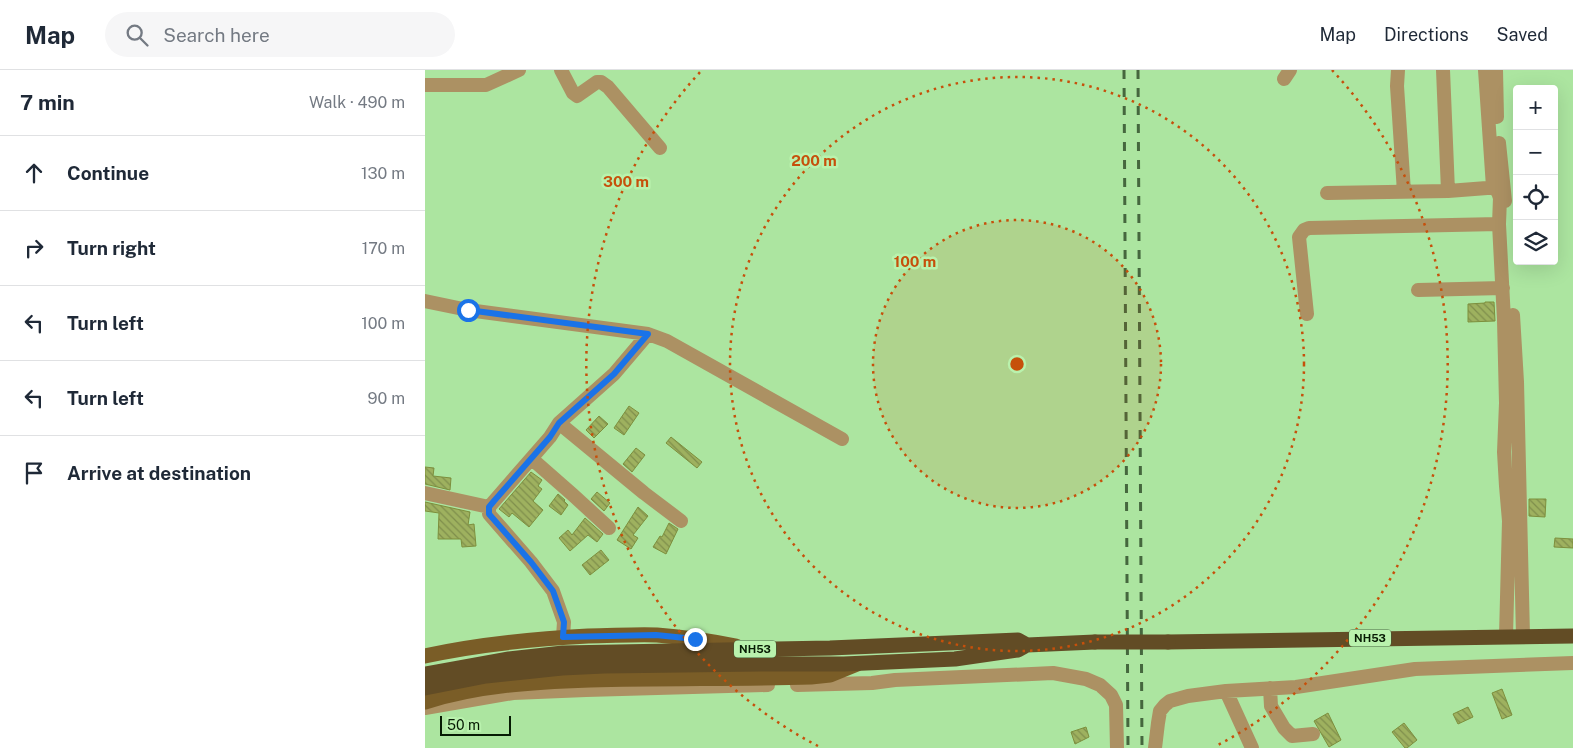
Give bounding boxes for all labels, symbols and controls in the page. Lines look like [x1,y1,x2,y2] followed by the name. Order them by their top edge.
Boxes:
[105,12,455,57] search box
[25,21,75,49] text: Map
[123,21,151,49] icon: search
[163,24,270,46] text: Search here
[1319,24,1356,45] text: Map
[1384,24,1469,45] text: Directions
[1497,24,1548,45] text: Saved
[1513,85,1558,265] map controls
[1513,85,1558,130] button: +
[20,90,75,115] text: 7 min
[309,93,405,112] text: Walk · 490 m
[1513,130,1558,175] button: −
[791,152,837,169] text: 200 m
[20,159,48,187] icon: ahead
[67,162,149,184] text: Continue
[361,164,405,183] text: 130 m
[603,173,649,190] text: 300 m
[1513,175,1558,220] button: locate
[1513,220,1558,265] button: layers
[20,234,48,262] icon: right
[67,237,156,259] text: Turn right
[362,239,405,258] text: 170 m
[894,253,936,270] text: 100 m
[457,299,480,322] route start
[20,309,48,337] icon: left
[67,312,144,334] text: Turn left
[361,314,405,333] text: 100 m
[1008,355,1026,373] centre of rings
[20,384,48,412] icon: left
[67,387,144,409] text: Turn left
[368,389,405,408] text: 90 m
[20,459,48,487] icon: arrive
[67,462,251,484] text: Arrive at destination
[684,628,707,651] route end
[1349,630,1391,646] road number: NH53
[734,640,776,658] road number: NH53
[440,713,511,736] scale bar
[447,717,480,733] text: 50 m

